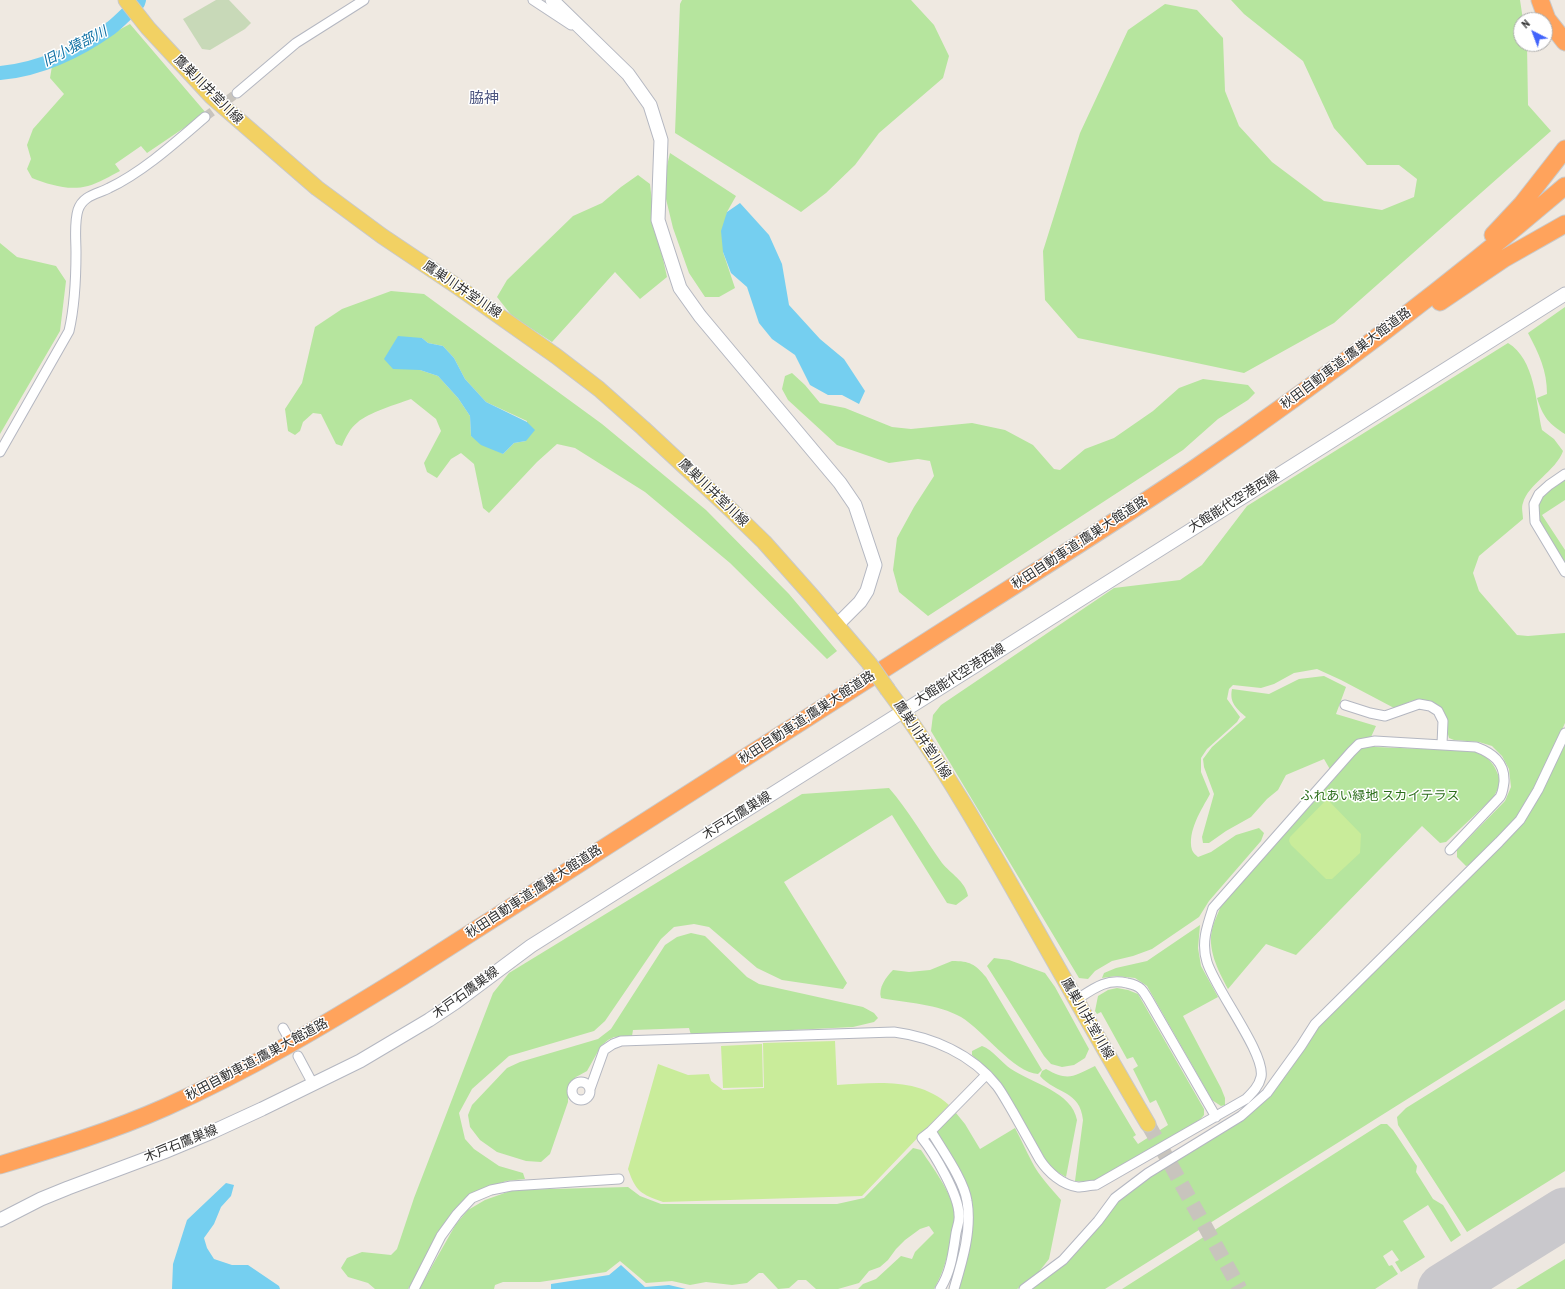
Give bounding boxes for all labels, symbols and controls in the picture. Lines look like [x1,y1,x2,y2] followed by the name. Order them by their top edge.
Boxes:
[1513,12,1553,52] north arrow
[1519,16,1533,31] text: N
[40,24,110,70] water label: 旧小猿部川
[170,52,246,128] street label: 鷹巣川井堂川線
[469,90,499,108] district label: 脇神
[420,258,504,322] street label: 鷹巣川井堂川線
[1278,305,1414,413] street label: 秋田自動車道;鷹巣大館道路
[675,456,751,530] street label: 鷹巣川井堂川線
[1186,468,1282,536] street label: 大館能代空港西線
[1009,493,1151,593] street label: 秋田自動車道;鷹巣大館道路
[912,641,1008,709] street label: 大館能代空港西線
[736,668,878,768] street label: 秋田自動車道;鷹巣大館道路
[890,698,954,782] street label: 鷹巣川井堂川線
[700,789,774,843] street label: 木戸石鷹巣線
[1301,789,1459,805] park label: ふれあい緑地 スカイテラス
[463,842,605,942] street label: 秋田自動車道;鷹巣大館道路
[430,964,502,1022] street label: 木戸石鷹巣線
[1057,976,1117,1062] street label: 鷹巣川井堂川線
[183,1016,331,1104] street label: 秋田自動車道;鷹巣大館道路
[142,1122,220,1166] street label: 木戸石鷹巣線

